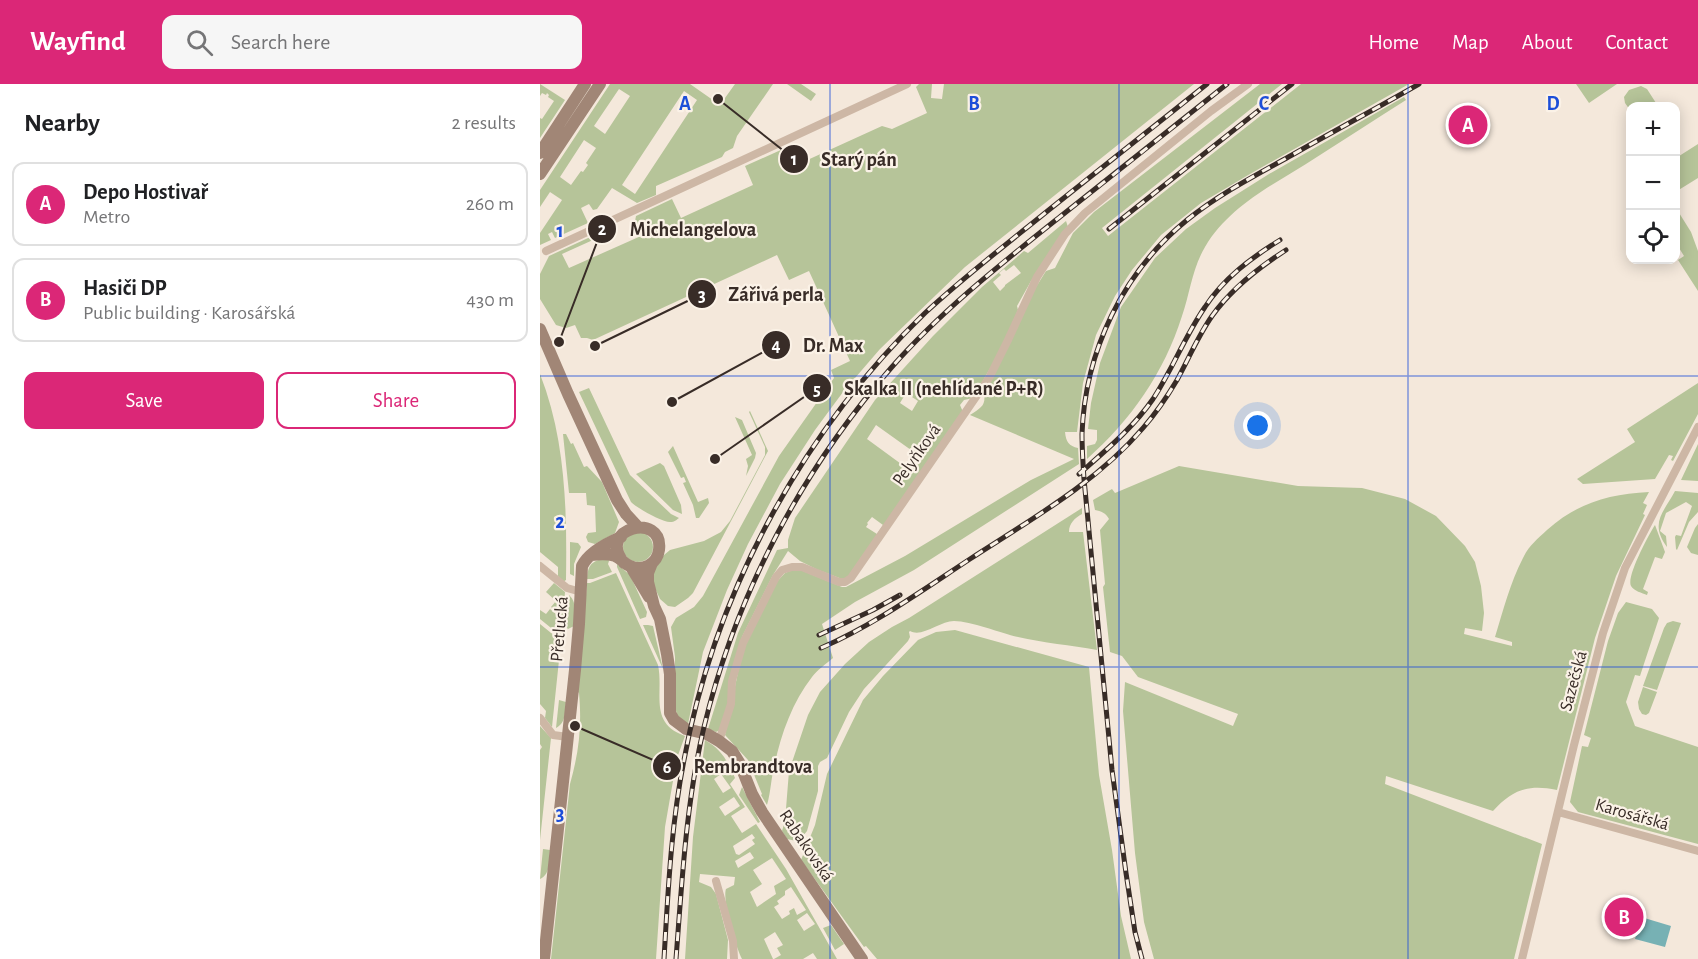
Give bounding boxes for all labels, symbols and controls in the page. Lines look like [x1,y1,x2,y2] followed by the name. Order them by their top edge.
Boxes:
[162,15,582,69] search box
[183,26,216,59] icon: search
[30,28,126,56] text: Wayfind
[231,31,330,53] text: Search here
[1368,32,1419,53] text: Home
[1452,32,1489,53] text: Map
[1522,32,1572,53] text: About
[1605,32,1668,53] text: Contact
[679,94,691,114] text: A
[968,94,980,114] text: B
[1259,94,1270,114] text: C
[1546,94,1560,114] text: D
[1448,102,1488,147] pin: A
[1626,102,1680,264] map controls
[1626,102,1680,156] button: +
[24,110,100,136] text: Nearby
[452,113,516,133] text: 2 results
[779,140,909,178] callout: Starý pán
[821,150,897,170] text: Starý pán
[791,151,797,169] text: 1
[1626,156,1680,210] button: −
[83,181,208,203] text: Depo Hostivař
[40,194,52,214] text: A
[466,194,514,214] text: 260 m
[83,207,130,227] text: Metro
[587,210,768,248] callout: Michelangelova
[1626,210,1680,264] button: locate
[630,220,757,240] text: Michelangelova
[556,221,564,241] text: 1
[598,221,607,239] text: 2
[687,275,836,313] callout: Zářivá perla
[83,277,167,299] text: Hasiči DP
[728,285,824,305] text: Zářivá perla
[698,287,706,305] text: 3
[40,290,51,310] text: B
[466,290,514,310] text: 430 m
[83,303,295,323] text: Public building · Karosářská
[761,326,875,364] callout: Dr. Max
[803,336,864,356] text: Dr. Max
[771,337,781,355] text: 4
[802,369,1056,407] callout: Skalka II (nehlídané P+R)
[24,372,264,429] button: Save
[276,372,516,429] button: Share
[844,379,1044,399] text: Skalka II (nehlídané P+R)
[813,381,821,399] text: 5
[1243,411,1272,440] your location
[889,421,945,489] street label: Pelyňková
[555,512,565,532] text: 2
[548,596,572,662] street label: Přetlucká
[1557,649,1591,713] street label: Sazečská
[652,747,825,785] callout: Rembrandtova
[694,757,813,777] text: Rembrandtova
[663,759,672,777] text: 6
[1593,796,1671,834] street label: Karosářská
[556,804,564,824] text: 3
[775,807,837,885] street label: Rabakovská
[1604,894,1644,940] pin: B

